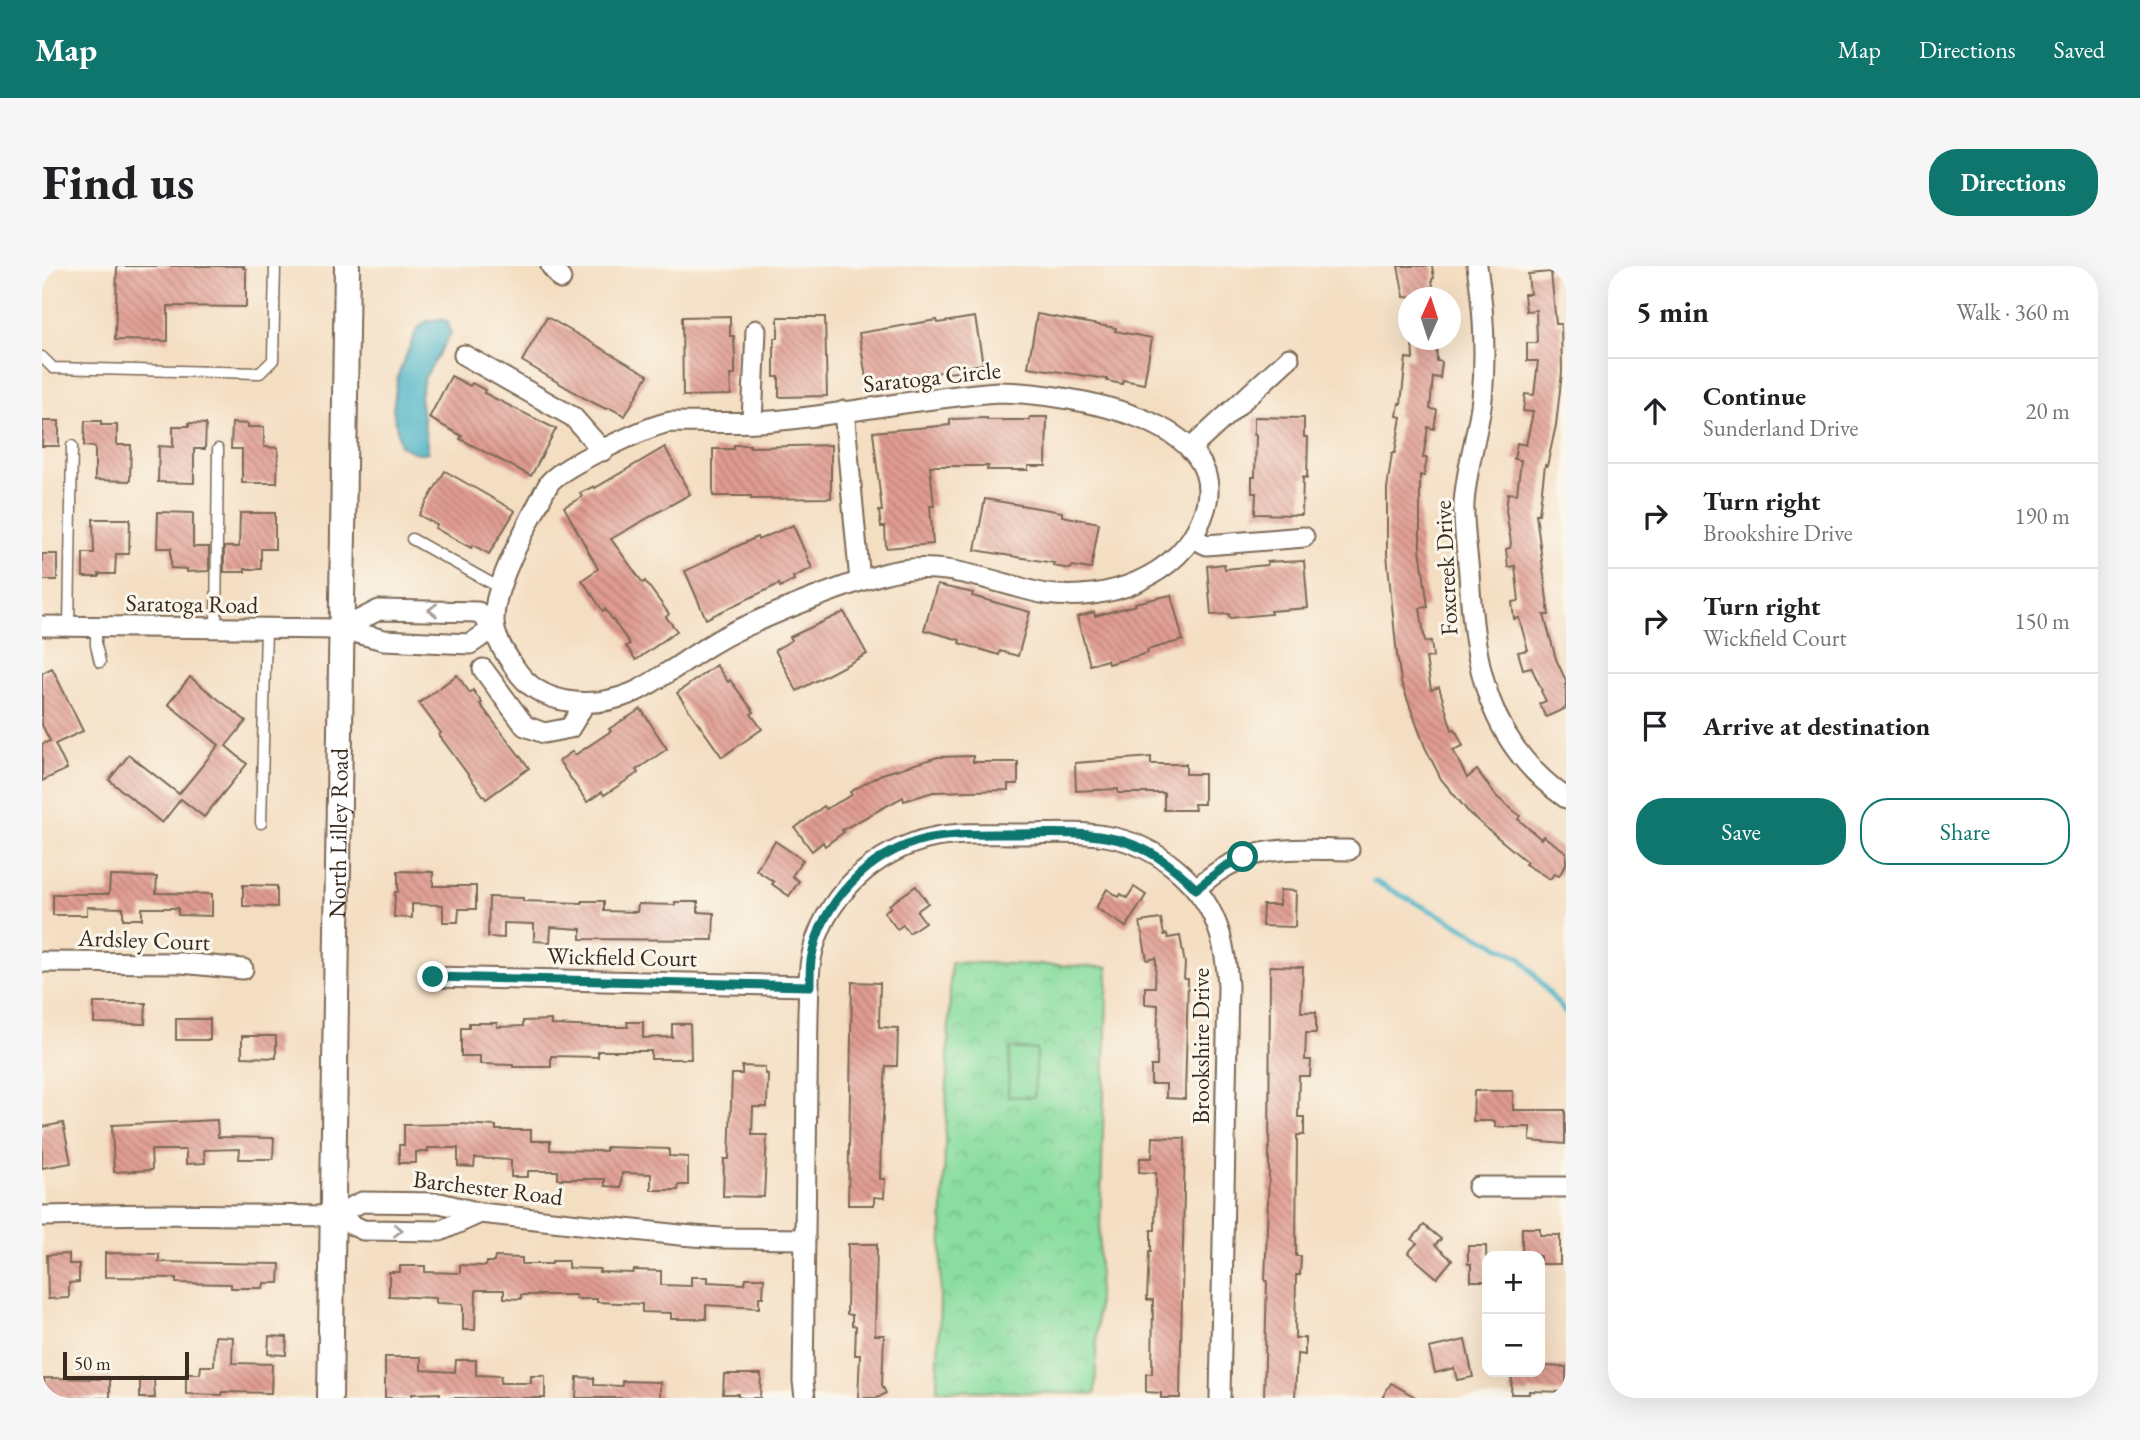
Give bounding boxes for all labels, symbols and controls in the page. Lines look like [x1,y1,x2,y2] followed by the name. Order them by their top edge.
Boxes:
[35,28,97,71] text: Map
[1838,34,1881,65] text: Map
[1919,34,2016,65] text: Directions
[2054,34,2105,65] text: Saved
[1929,149,2098,216] button: Directions
[42,150,194,214] text: Find us
[1398,287,1461,350] north arrow
[1636,292,1709,331] text: 5 min
[1956,297,2070,327] text: Walk · 360 m
[862,354,1002,399] street label: Saratoga Circle
[1703,379,1806,413] text: Continue
[1636,392,1674,430] icon: ahead
[2025,396,2070,426] text: 20 m
[1703,413,1858,443] text: Sunderland Drive
[1703,484,1821,518] text: Turn right
[1636,497,1674,535] icon: right
[1426,500,1465,637] street label: Foxcreek Drive
[2014,501,2070,531] text: 190 m
[1703,518,1853,548] text: Brookshire Drive
[125,587,260,620] street label: Saratoga Road
[1703,589,1821,623] text: Turn right
[1636,602,1674,640] icon: right
[427,603,438,618] one-way arrow
[2014,606,2070,636] text: 150 m
[1703,623,1847,653] text: Wickfield Court
[1636,707,1674,745] icon: arrive
[1703,709,1930,743] text: Arrive at destination
[321,747,355,918] street label: North Lilley Road
[1636,798,1846,865] button: Save
[1860,798,2070,865] button: Share
[1227,841,1258,872] route start
[76,922,211,957] street label: Ardsley Court
[547,940,698,973] street label: Wickfield Court
[417,961,448,992] route end
[1185,968,1216,1124] street label: Brookshire Drive
[411,1163,566,1212] street label: Barchester Road
[394,1222,404,1238] one-way arrow
[1482,1251,1545,1377] map controls
[1482,1251,1545,1314] button: +
[1482,1314,1545,1377] button: −
[63,1349,189,1381] scale bar
[74,1351,111,1376] text: 50 m

